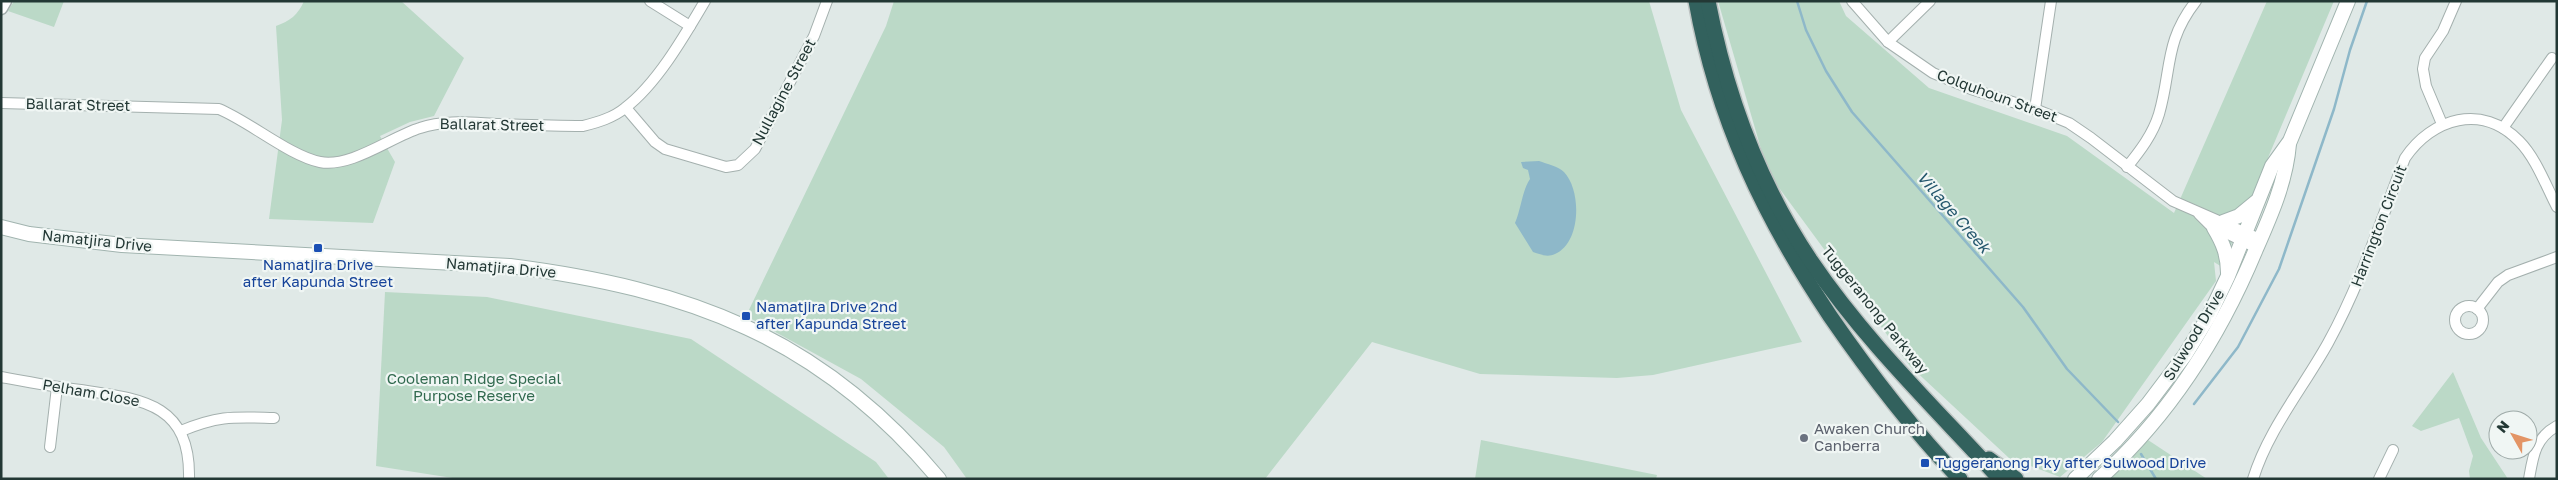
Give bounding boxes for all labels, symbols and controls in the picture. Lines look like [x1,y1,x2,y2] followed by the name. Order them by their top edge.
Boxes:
[748,35,819,148] street label: Nullagine Street
[1935,65,2060,125] street label: Colquhoun Street
[25,94,131,114] street label: Ballarat Street
[439,114,545,134] street label: Ballarat Street
[2347,162,2410,289] street label: Harrington Circuit
[1913,167,1996,259] water label: Village Creek
[41,225,153,255] street label: Namatjira Drive
[312,242,324,254] marker: Namatjira Drive after Kapunda Street
[1818,242,1933,378] street label: Tuggeranong Parkway
[445,253,557,281] street label: Namatjira Drive
[243,255,393,290] place label: Namatjira Drive after Kapunda Street
[2159,285,2228,383] street label: Sulwood Drive
[756,297,906,332] place label: Namatjira Drive 2nd after Kapunda Street
[740,310,752,322] marker: Namatjira Drive 2nd after Kapunda Street
[387,369,561,404] park label: Cooleman Ridge Special Purpose Reserve
[41,375,141,409] street label: Pelham Close
[2488,410,2538,460] north arrow
[2493,417,2512,436] text: N
[1814,419,1925,454] place label: Awaken Church Canberra
[1798,432,1810,444] marker: Awaken Church Canberra
[1935,453,2207,471] place label: Tuggeranong Pky after Sulwood Drive
[1919,457,1931,469] marker: Tuggeranong Pky after Sulwood Drive

